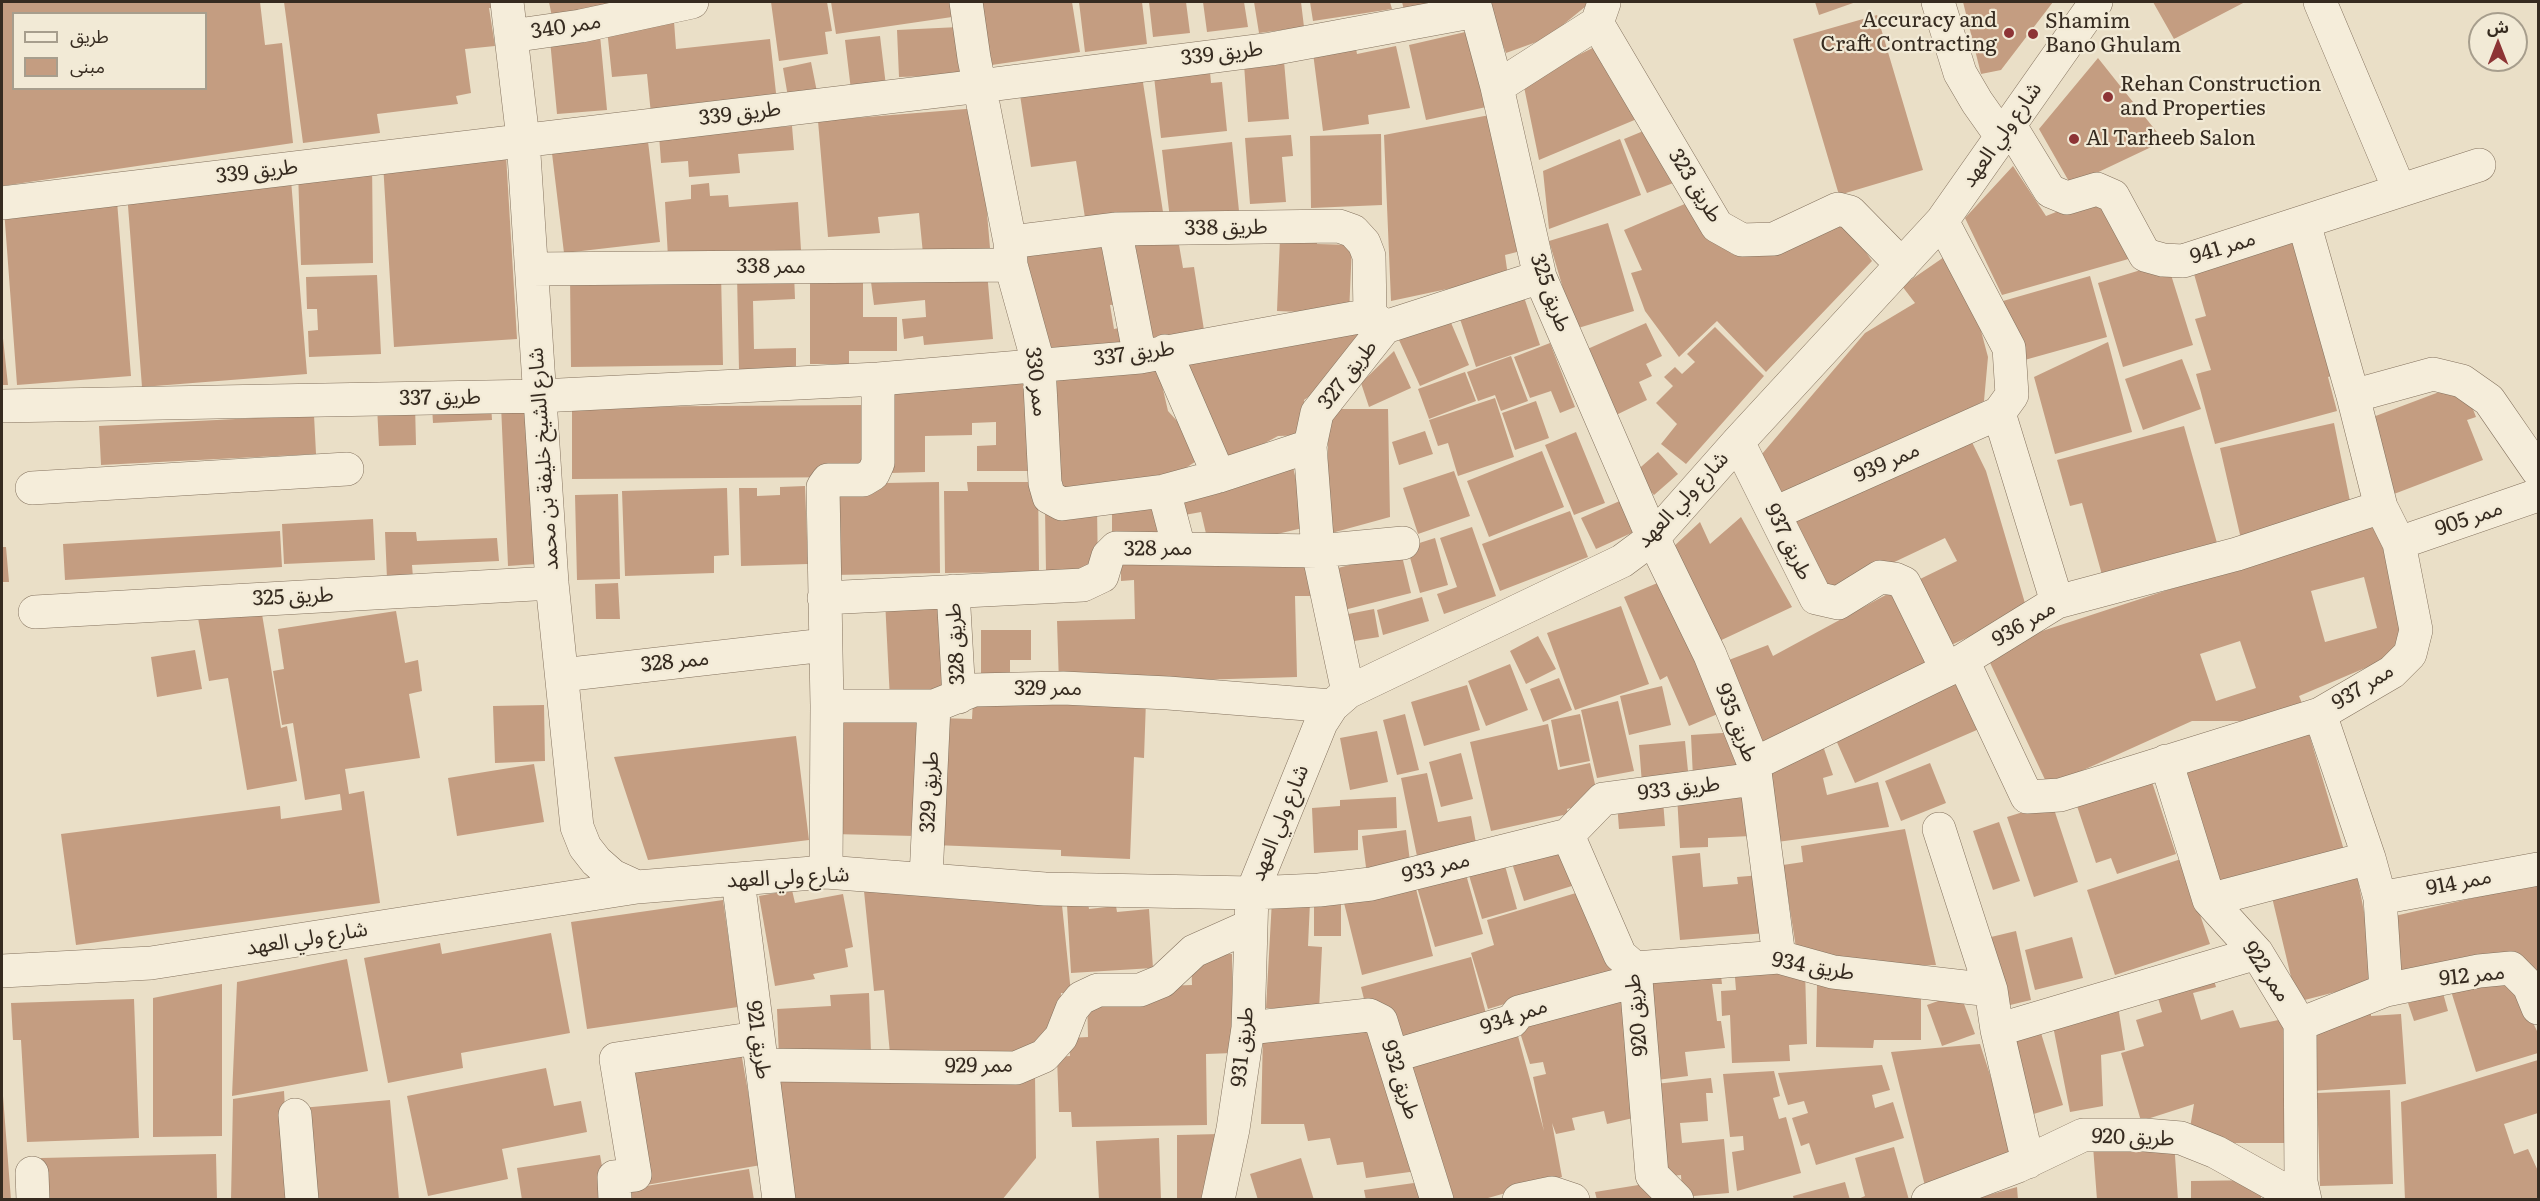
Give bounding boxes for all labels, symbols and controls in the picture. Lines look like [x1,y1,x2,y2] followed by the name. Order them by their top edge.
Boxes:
[1821,8,1997,58] place label: Accuracy and Craft Contracting
[529,9,603,45] street label: ممر 340
[2045,9,2181,59] place label: Shamim Bano Ghulam
[12,12,207,90] legend
[2468,12,2528,72] north arrow
[2487,14,2509,38] text: ش
[70,22,109,49] text: طريق
[2002,26,2016,40] marker: Accuracy and Craft Contracting
[2026,27,2040,41] marker: Shamim Bano Ghulam
[1180,36,1264,72] street label: طريق 339
[70,52,105,79] text: مبنى
[2120,72,2321,122] place label: Rehan Construction and Properties
[1956,77,2048,193] street label: شارع ولي العهد
[2101,90,2115,104] marker: Rehan Construction and Properties
[698,96,782,132] street label: طريق 339
[2086,126,2256,152] place label: Al Tarheeb Salon
[2067,132,2081,146] marker: Al Tarheeb Salon
[1663,144,1727,228] street label: طريق 323
[215,154,299,190] street label: طريق 339
[1184,215,1268,241] street label: طريق 338
[2187,226,2259,270] street label: ممر 941
[1524,250,1576,336] street label: طريق 325
[736,254,806,280] street label: ممر 338
[1313,335,1383,415] street label: طريق 327
[1092,336,1176,372] street label: طريق 337
[1019,346,1053,418] street label: ممر 330
[524,347,564,571] street label: شارع الشيخ خليفة بن محمد
[399,385,481,411] street label: طريق 337
[1850,437,1924,489] street label: ممر 939
[1632,446,1734,554] street label: شارع ولي العهد
[2432,496,2506,542] street label: ممر 905
[1759,500,1817,584] street label: طريق 937
[1123,536,1193,562] street label: ممر 328
[252,582,334,612] street label: طريق 325
[1988,595,2060,653] street label: ممر 936
[941,602,971,686] street label: طريق 328
[640,646,710,678] street label: ممر 328
[2327,658,2399,716] street label: ممر 937
[1014,676,1082,702] street label: ممر 329
[1709,680,1763,766] street label: طريق 935
[915,751,945,833] street label: طريق 329
[1245,761,1315,885] street label: شارع ولي العهد
[1637,771,1721,807] street label: طريق 933
[1400,847,1472,889] street label: ممر 933
[726,862,850,894] street label: شارع ولي العهد
[2424,864,2494,902] street label: ممر 914
[244,917,370,961] street label: شارع ولي العهد
[2237,937,2295,1007] street label: ممر 922
[1770,947,1856,987] street label: طريق 934
[2438,960,2506,992] street label: ممر 912
[1620,973,1654,1057] street label: طريق 920
[1477,993,1551,1041] street label: ممر 934
[740,999,776,1081] street label: طريق 921
[1226,1006,1260,1088] street label: طريق 931
[1375,1037,1425,1123] street label: طريق 932
[945,1053,1013,1079] street label: ممر 929
[2091,1124,2175,1152] street label: طريق 920

